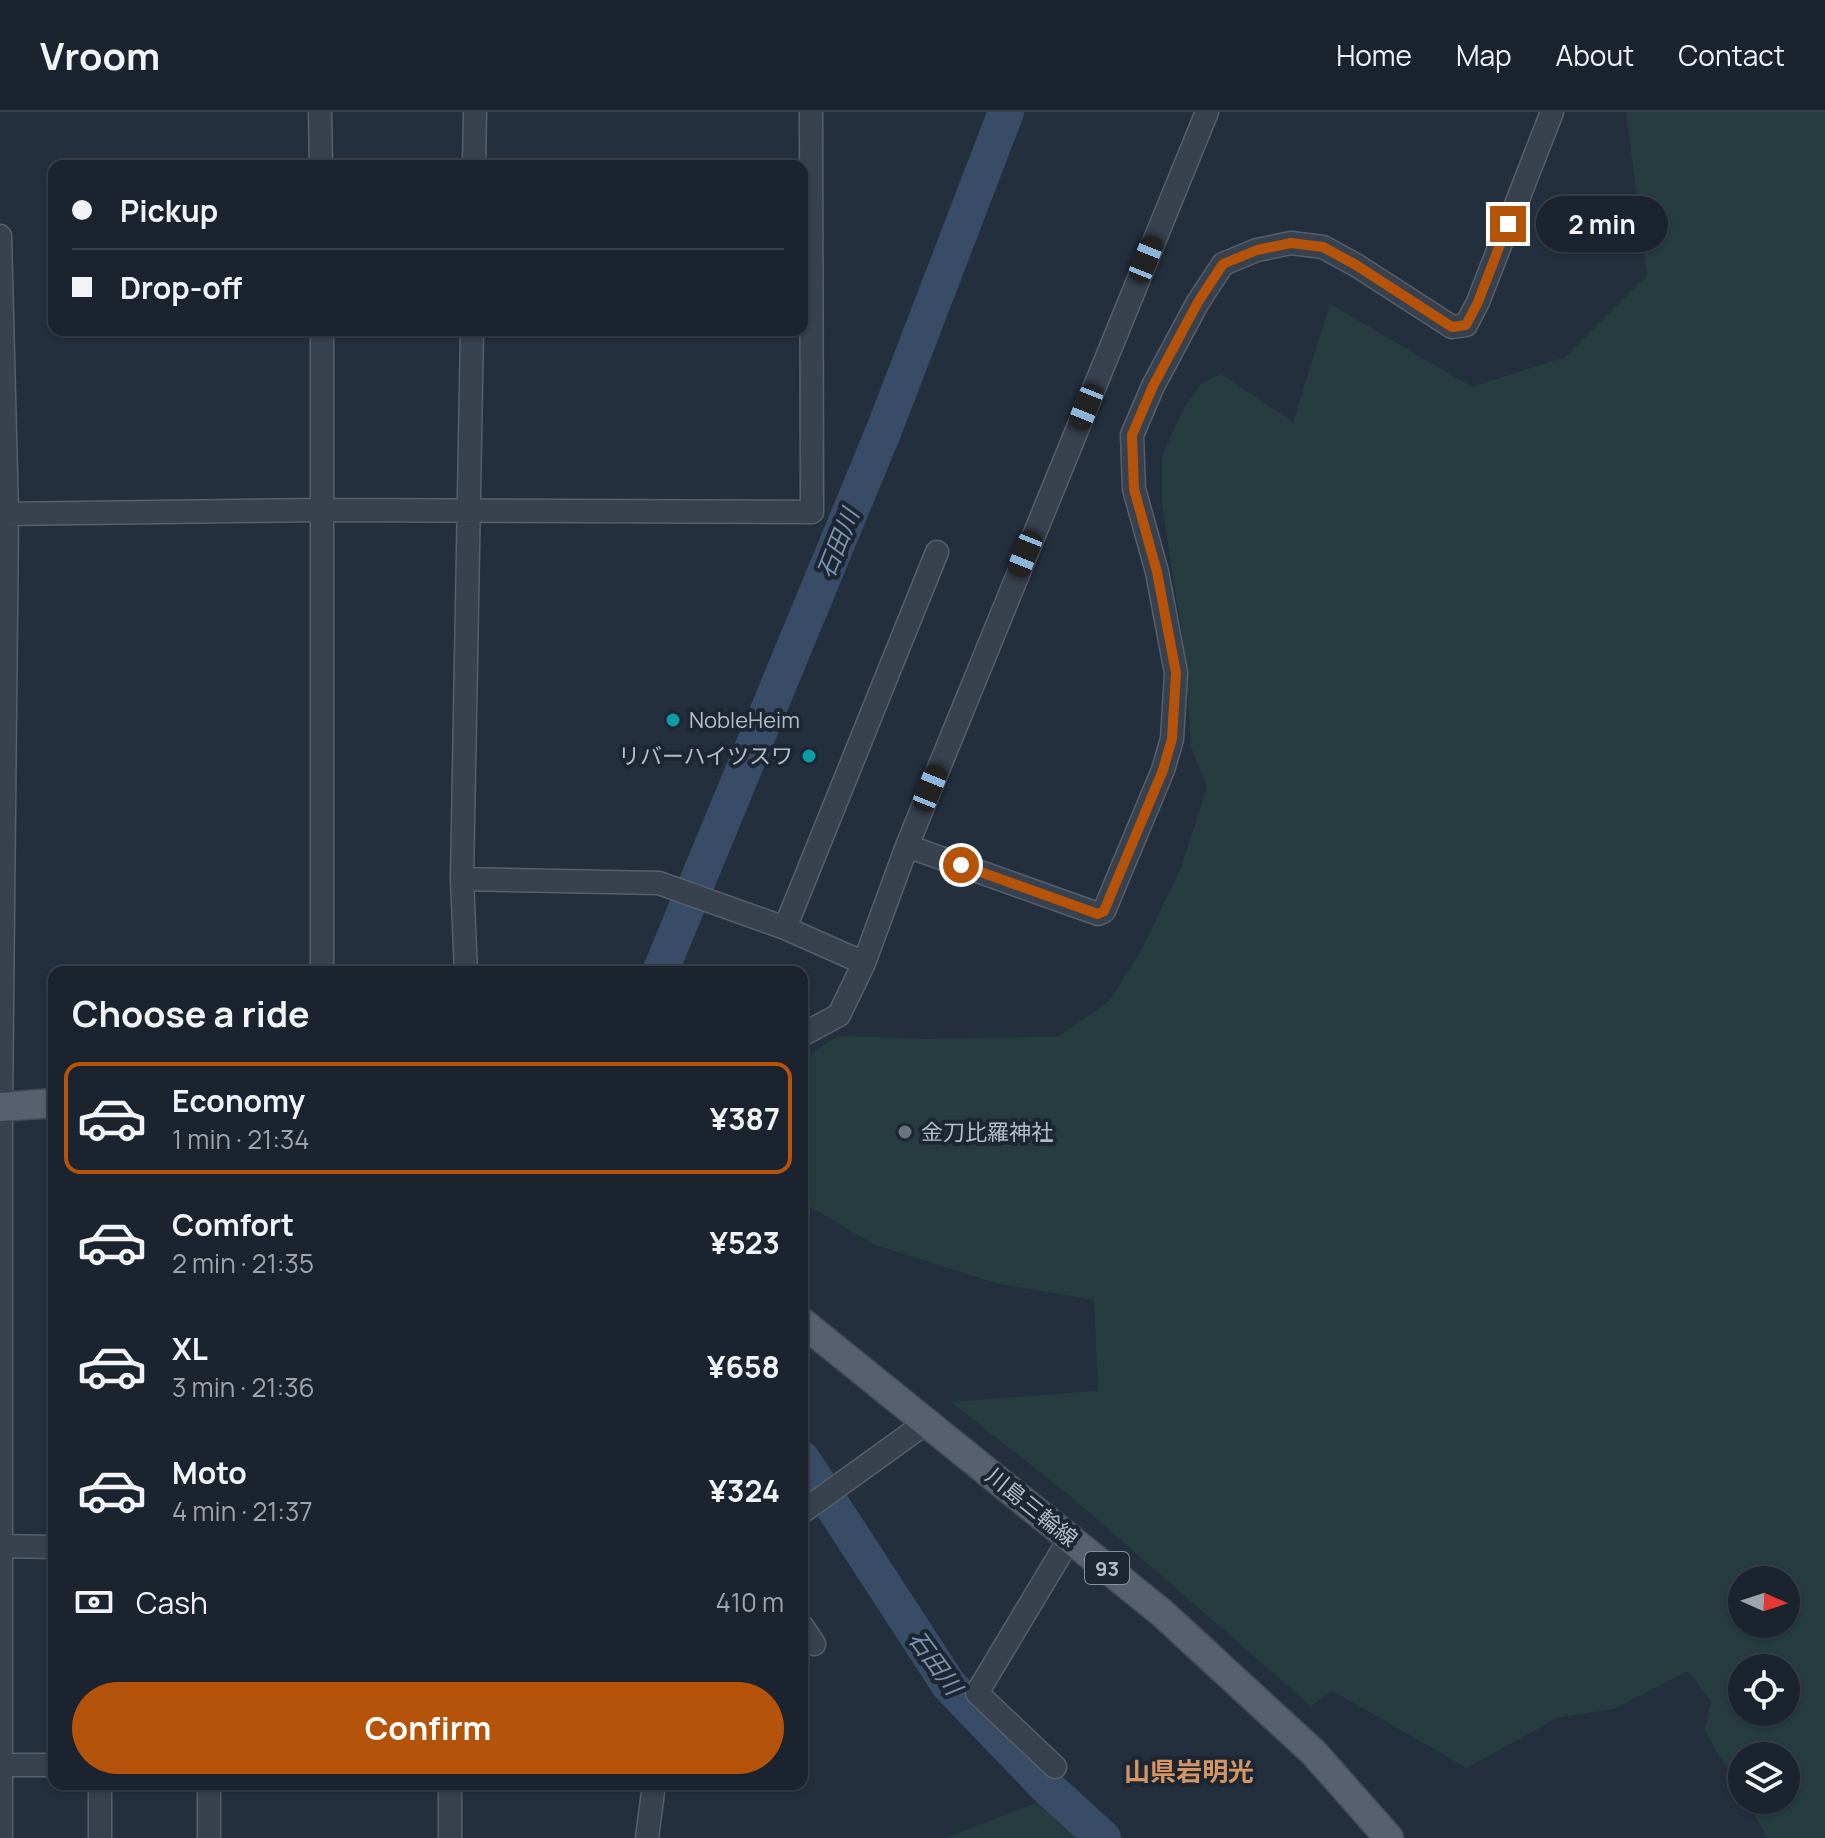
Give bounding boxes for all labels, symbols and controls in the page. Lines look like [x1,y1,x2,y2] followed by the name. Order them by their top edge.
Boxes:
[40,29,160,81] text: Vroom
[1336,36,1412,74] text: Home
[1456,36,1512,74] text: Map
[1556,36,1634,74] text: About
[1678,36,1785,74] text: Contact
[120,190,218,231] text: Pickup
[1536,196,1668,252] callout: 2 min
[1490,206,1526,242] route end
[1568,206,1636,242] text: 2 min
[1126,232,1166,286] car
[120,267,242,308] text: Drop-off
[1066,380,1106,434] car
[808,501,867,583] water label: 石田川
[1005,527,1045,581] car
[689,705,800,735] place label: NobleHeim
[664,711,682,729] marker: NobleHeim
[618,741,793,771] place label: リバーハイツスワ
[800,747,818,765] marker: リバーハイツスワ
[910,761,950,815] car
[943,847,979,883] route start
[72,989,310,1038] text: Choose a ride
[172,1080,305,1121] text: Economy
[76,1082,148,1154] icon: car
[710,1098,780,1139] text: ¥387
[921,1117,1053,1147] place label: 金刀比羅神社
[172,1121,310,1157] text: 1 min · 21:34
[896,1123,914,1141] marker: 金刀比羅神社
[172,1204,294,1245] text: Comfort
[76,1206,148,1278] icon: car
[710,1222,780,1263] text: ¥523
[172,1245,314,1281] text: 2 min · 21:35
[172,1328,208,1369] text: XL
[76,1330,148,1402] icon: car
[707,1346,780,1387] text: ¥658
[172,1369,315,1405] text: 3 min · 21:36
[172,1452,247,1493] text: Moto
[76,1454,148,1526] icon: car
[980,1461,1084,1553] street label: 川島三輪線
[709,1470,780,1511] text: ¥324
[172,1493,313,1529] text: 4 min · 21:37
[1085,1552,1129,1584] road number: 93
[1728,1566,1800,1638] north arrow
[1728,1566,1800,1814] map controls
[72,1580,116,1624] icon: cash
[136,1582,208,1623] text: Cash
[715,1584,784,1620] text: 410 m
[901,1623,972,1703] water label: 石田川
[1728,1654,1800,1726] button: locate
[72,1682,784,1774] button: Confirm
[1728,1742,1800,1814] button: layers
[1124,1753,1254,1789] district label: 山県岩明光

